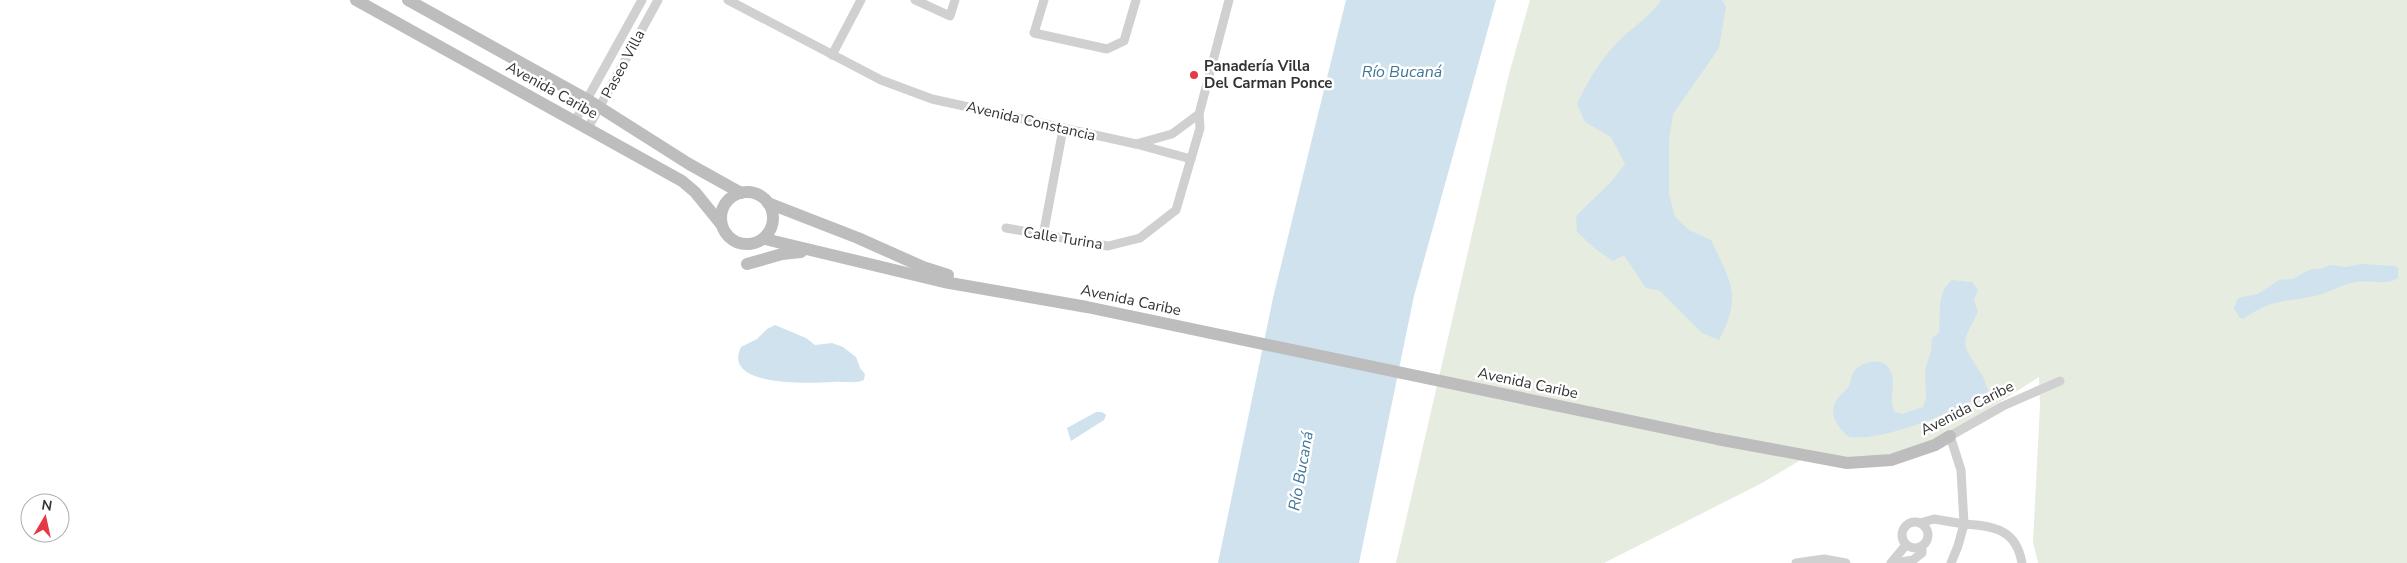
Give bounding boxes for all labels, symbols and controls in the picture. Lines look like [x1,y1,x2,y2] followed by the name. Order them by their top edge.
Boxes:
[597,26,649,102] street label: Paseo Villa
[1204,56,1332,93] place label: Panadería Villa Del Carman Ponce
[503,57,601,123] street label: Avenida Caribe
[1362,61,1443,83] water label: Río Bucaná
[1188,69,1200,81] marker: Panadería Villa Del Carman Ponce
[964,96,1098,146] street label: Avenida Constancia
[1022,222,1104,254] street label: Calle Turina
[1079,280,1183,320] street label: Avenida Caribe
[1476,363,1580,403] street label: Avenida Caribe
[1917,376,2017,440] street label: Avenida Caribe
[1283,429,1319,513] water label: Río Bucaná
[20,493,70,543] north arrow
[40,495,54,516] text: N

